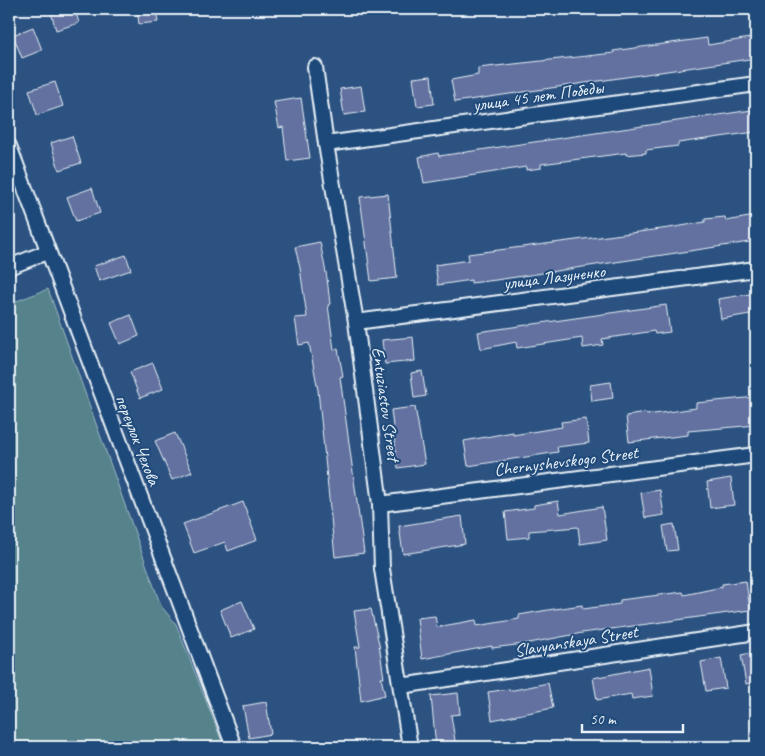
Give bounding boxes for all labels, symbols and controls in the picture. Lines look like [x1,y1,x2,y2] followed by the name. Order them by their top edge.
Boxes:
[470,76,606,116] street label: улица 45 лет Победы
[501,260,608,294] street label: улица Лазуненко
[367,346,405,465] street label: Entuziastov Street
[111,392,166,490] street label: переулок Чехова
[493,441,641,481] street label: Chernyshevskogo Street
[513,620,641,662] street label: Slavyanskaya Street
[582,701,684,733] scale bar
[590,710,617,729] text: 50 m

